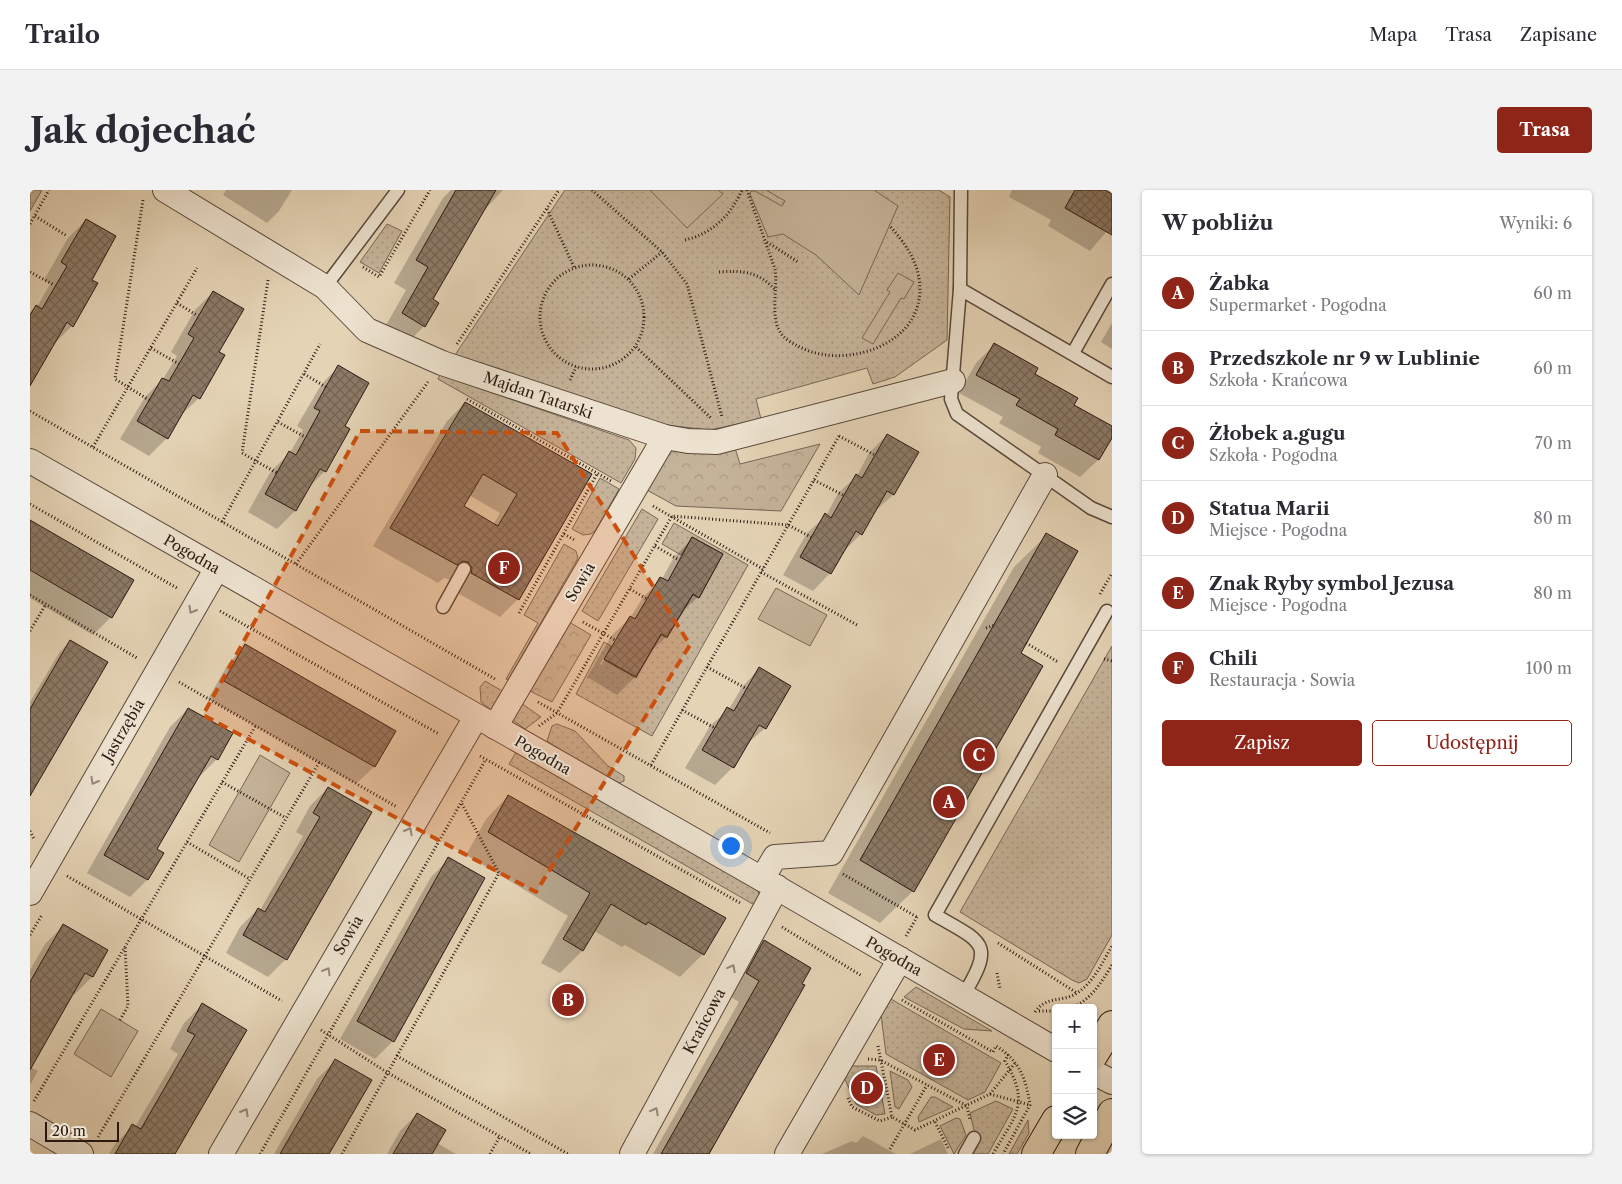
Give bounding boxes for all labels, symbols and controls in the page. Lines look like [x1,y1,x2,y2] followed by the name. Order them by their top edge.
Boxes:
[25,20,100,49] text: Trailo
[1369,24,1417,46] text: Mapa
[1445,24,1492,46] text: Trasa
[1520,24,1597,46] text: Zapisane
[1497,107,1592,153] button: Trasa
[30,109,256,152] text: Jak dojechać
[1162,210,1273,235] text: W pobliżu
[1499,213,1572,233] text: Wyniki: 6
[1209,272,1269,295] text: Żabka
[1172,283,1184,303] text: A
[1533,283,1572,303] text: 60 m
[1209,295,1387,315] text: Supermarket · Pogodna
[1209,347,1480,370] text: Przedszkole nr 9 w Lublinie
[1172,358,1184,378] text: B
[1533,358,1572,378] text: 60 m
[481,367,596,423] street label: Majdan Tatarski
[1209,370,1348,390] text: Szkoła · Krańcowa
[1209,422,1346,445] text: Żłobek a.gugu
[1172,433,1184,453] text: C
[1535,433,1572,453] text: 70 m
[1209,445,1338,465] text: Szkoła · Pogodna
[1209,497,1329,520] text: Statua Marii
[1171,508,1185,528] text: D
[1533,508,1572,528] text: 80 m
[1209,520,1347,540] text: Miejsce · Pogodna
[160,530,224,578] street label: Pogodna
[488,549,520,587] pin: F
[561,559,599,605] street label: Sowia
[1209,572,1454,595] text: Znak Ryby symbol Jezusa
[1172,583,1184,603] text: E
[1533,583,1572,603] text: 80 m
[1209,595,1347,615] text: Miejsce · Pogodna
[188,605,198,614] one-way arrow
[1209,647,1258,670] text: Chili
[1173,658,1183,678] text: F
[1526,658,1572,678] text: 100 m
[1209,670,1355,690] text: Restauracja · Sowia
[97,695,148,766] street label: Jastrzębia
[1162,720,1362,766] button: Zapisz
[1372,720,1572,766] button: Udostępnij
[511,731,575,779] street label: Pogodna
[963,736,995,774] pin: C
[90,776,100,785] one-way arrow
[933,783,965,821] pin: A
[402,827,412,836] one-way arrow
[718,833,744,859] your location
[329,912,367,958] street label: Sowia
[862,932,926,980] street label: Pogodna
[726,965,736,974] one-way arrow
[321,968,331,977] one-way arrow
[552,981,584,1019] pin: B
[679,985,729,1057] street label: Krańcowa
[1052,1004,1097,1139] map controls
[1052,1004,1097,1049] button: +
[923,1041,955,1079] pin: E
[1052,1049,1097,1094] button: −
[851,1069,883,1107] pin: D
[1052,1094,1097,1139] button: layers
[649,1107,659,1116] one-way arrow
[239,1108,249,1117] one-way arrow
[45,1119,119,1142] scale bar
[52,1122,86,1140] text: 20 m

